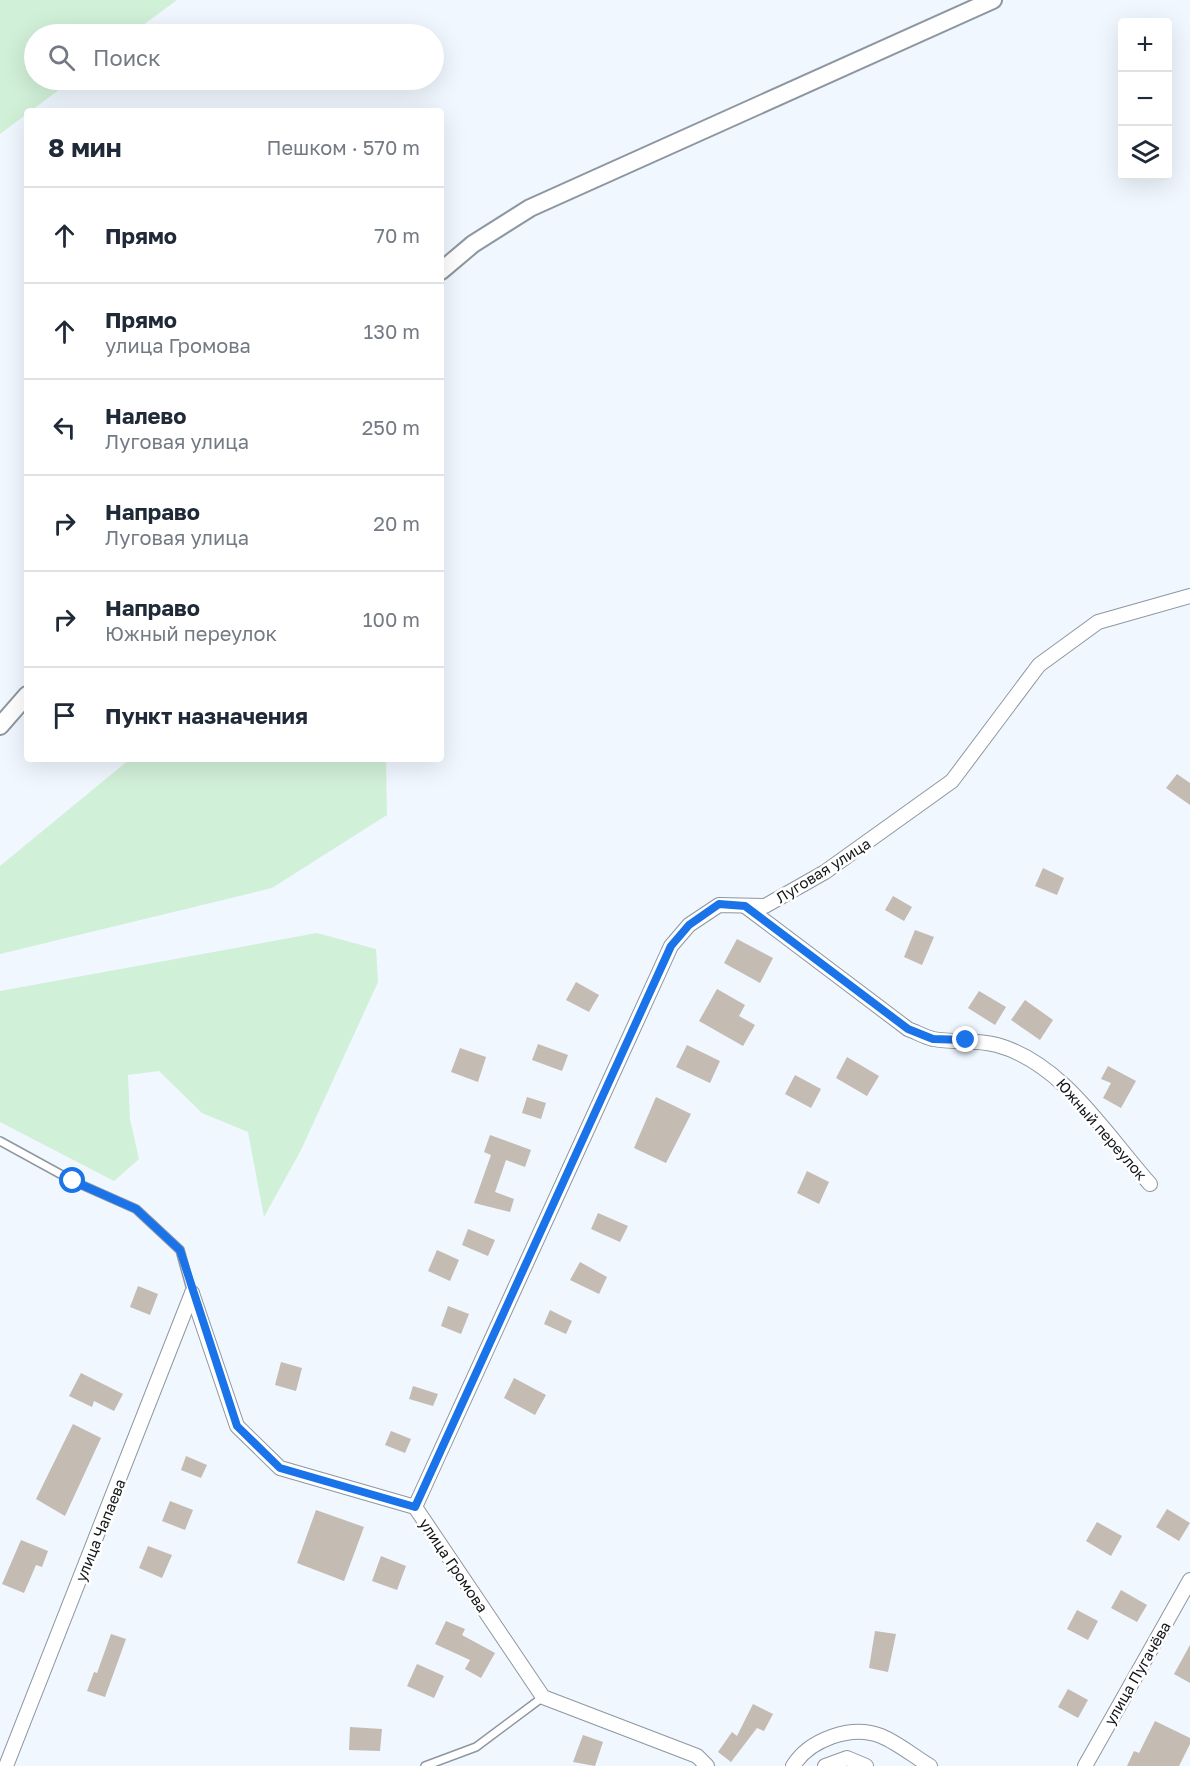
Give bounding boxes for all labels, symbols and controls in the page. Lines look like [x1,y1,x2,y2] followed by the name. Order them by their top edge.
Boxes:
[1118,18,1172,180] map controls
[1118,18,1172,72] button: +
[24,24,444,90] search box
[45,41,78,74] icon: search
[93,44,161,71] text: Поиск
[1118,72,1172,126] button: −
[1118,126,1172,180] button: layers
[48,132,122,163] text: 8 мин
[266,135,420,159] text: Пешком · 570 m
[48,219,81,252] icon: ahead
[105,222,177,249] text: Прямо
[374,223,420,247] text: 70 m
[105,306,177,333] text: Прямо
[48,315,81,348] icon: ahead
[364,319,420,343] text: 130 m
[105,333,251,357] text: улица Громова
[105,402,187,429] text: Налево
[48,411,81,444] icon: left
[362,415,420,439] text: 250 m
[105,429,249,453] text: Луговая улица
[105,498,200,525] text: Направо
[48,507,81,540] icon: right
[373,511,420,535] text: 20 m
[105,525,249,549] text: Луговая улица
[105,594,200,621] text: Направо
[48,603,81,636] icon: right
[363,607,420,631] text: 100 m
[105,621,277,645] text: Южный переулок
[48,699,81,732] icon: arrive
[105,702,308,729] text: Пункт назначения
[772,834,874,906] street label: Луговая улица
[952,1026,978,1052] route end
[1053,1074,1151,1184] street label: Южный переулок
[59,1167,85,1193] route start
[71,1476,129,1584] street label: улица Чапаева
[416,1515,492,1615] street label: улица Громова
[1100,1618,1174,1728] street label: улица Пугачёва

